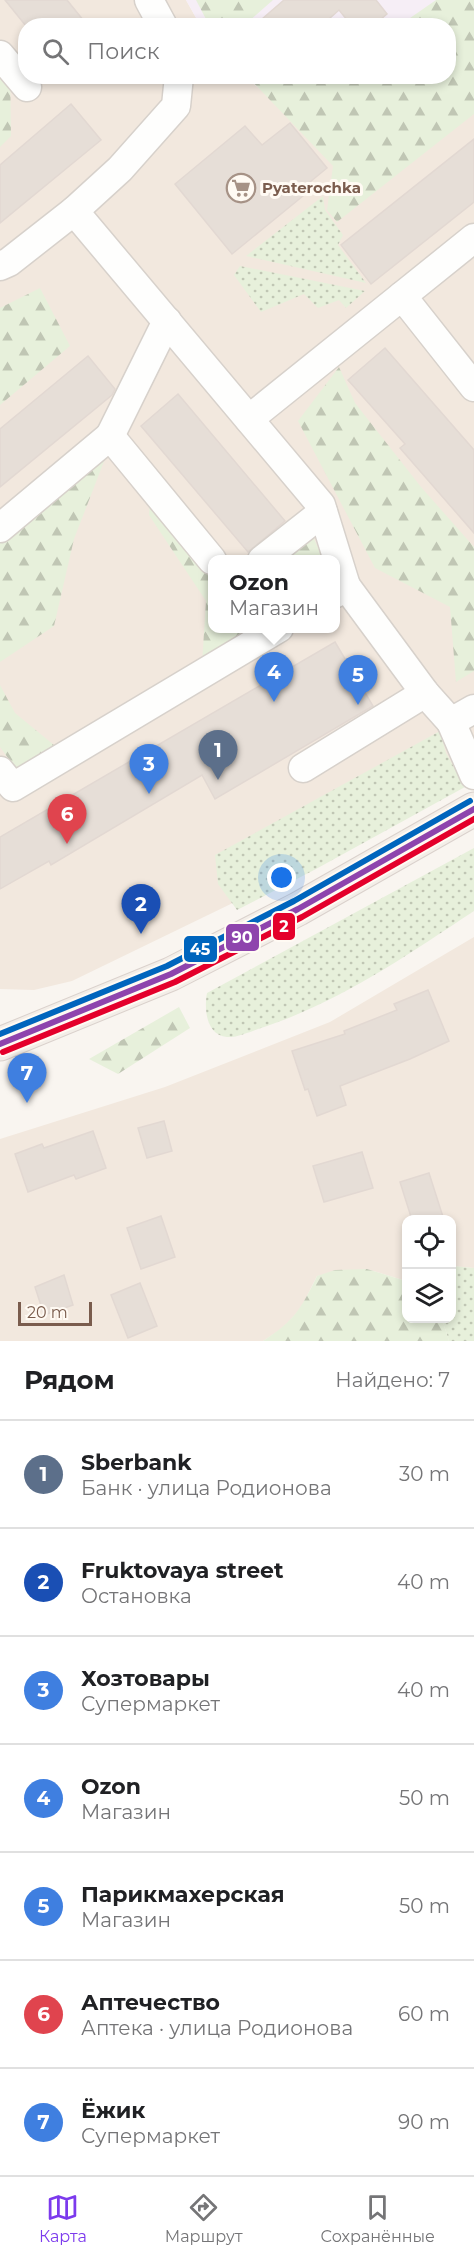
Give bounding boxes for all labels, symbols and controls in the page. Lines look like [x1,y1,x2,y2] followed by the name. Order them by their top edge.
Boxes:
[18,18,456,84] search box
[39,35,72,68] icon: search
[87,38,159,65] text: Поиск
[225,172,257,204] supermarket icon: Pyaterochka
[262,178,361,197] place label: Pyaterochka
[208,555,340,633] popup
[229,569,289,596] text: Ozon
[229,596,319,620] text: Магазин
[254,652,294,702] pin: 4
[338,656,378,705] pin: 5
[198,730,238,780] pin: 1
[130,744,168,794] pin: 3
[48,794,86,844] pin: 6
[267,863,296,892] your location
[122,884,160,934] pin: 2
[272,912,296,941] line badge: 2
[279,917,289,936] text: 2
[225,923,260,952] line badge: 90
[231,928,253,947] text: 90
[183,935,218,963] line badge: 45
[190,940,211,959] text: 45
[8,1054,46,1103] pin: 7
[402,1215,456,1323] map controls
[402,1215,456,1269] button: locate
[402,1269,456,1323] button: layers
[18,1299,92,1326] scale bar
[27,1303,68,1322] text: 20 m
[24,1364,115,1396] text: Рядом
[335,1368,450,1392] text: Найдено: 7
[81,1449,192,1476] text: Sberbank
[40,1462,47,1486] text: 1
[399,1462,450,1486] text: 30 m
[81,1476,332,1500] text: Банк · улица Родионова
[81,1557,284,1584] text: Fruktovaya street
[38,1570,49,1594] text: 2
[397,1570,450,1594] text: 40 m
[81,1584,192,1608] text: Остановка
[81,1665,210,1692] text: Хозтовары
[38,1678,49,1702] text: 3
[397,1678,450,1702] text: 40 m
[81,1692,220,1716] text: Супермаркет
[81,1773,141,1800] text: Ozon
[37,1786,50,1810] text: 4
[399,1786,450,1810] text: 50 m
[81,1800,171,1824] text: Магазин
[81,1881,285,1908] text: Парикмахерская
[38,1894,49,1918] text: 5
[399,1894,450,1918] text: 50 m
[81,1908,171,1932] text: Магазин
[81,1989,220,2016] text: Аптечество
[37,2002,50,2026] text: 6
[398,2002,450,2026] text: 60 m
[81,2016,353,2040] text: Аптека · улица Родионова
[81,2097,146,2124] text: Ёжик
[37,2110,50,2134] text: 7
[398,2110,450,2134] text: 90 m
[81,2124,220,2148] text: Супермаркет
[39,2191,87,2246] tab: Карта
[165,2191,243,2246] tab: Маршрут
[321,2191,435,2246] tab: Сохранённые

